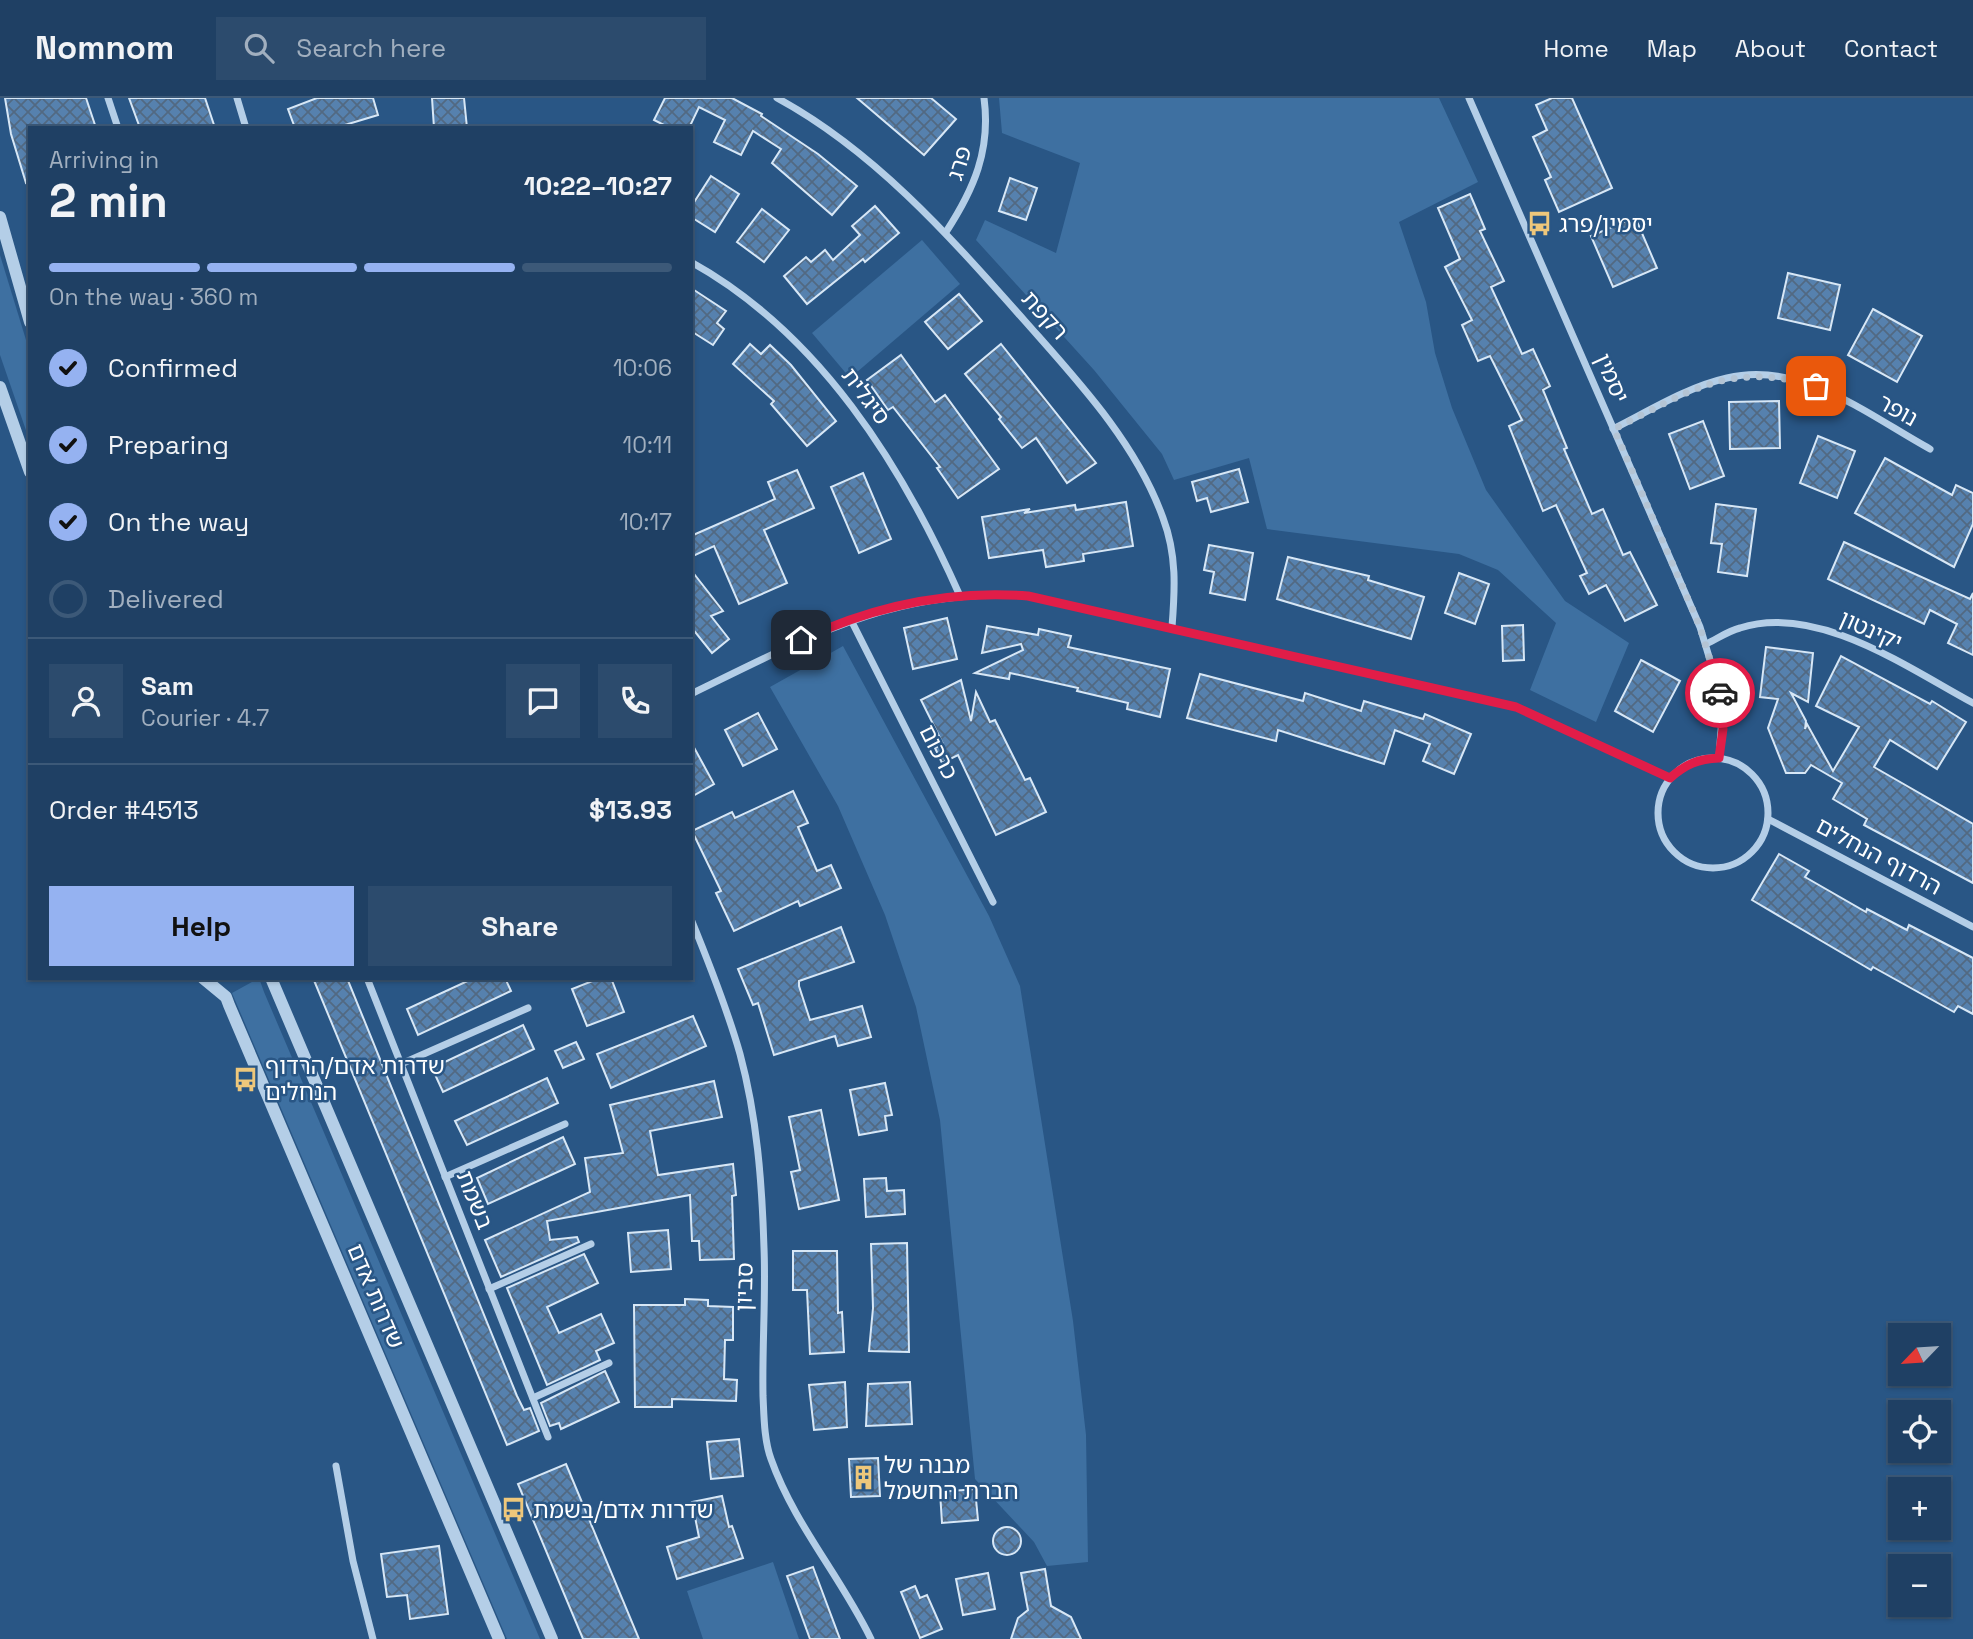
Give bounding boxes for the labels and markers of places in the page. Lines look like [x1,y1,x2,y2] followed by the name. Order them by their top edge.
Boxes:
[1559,209,1653,239] place label: יסמין/פרג
[1525,210,1553,238] bus stop icon: יסמין/פרג
[1786,356,1846,416] pin
[771,610,831,670] pin
[265,1051,445,1107] place label: שדרות אדם/הרדוף הנחלים
[231,1065,259,1093] bus stop icon: שדרות אדם/הרדוף הנחלים
[884,1450,1019,1506] place label: מבנה של חברת החשמל
[850,1464,878,1492] building icon: מבנה של חברת החשמל
[533,1495,714,1525] place label: שדרות אדם/בשמת
[499,1496,527,1524] bus stop icon: שדרות אדם/בשמת

